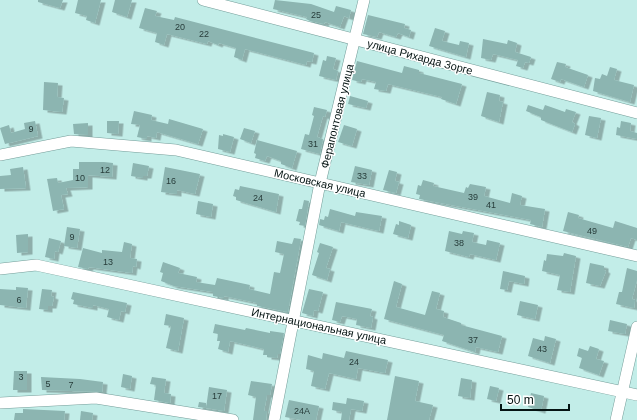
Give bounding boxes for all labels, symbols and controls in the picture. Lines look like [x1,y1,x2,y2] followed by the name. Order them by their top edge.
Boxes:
[311,10,321,20] house number: 25
[175,22,185,32] house number: 20
[199,29,209,39] house number: 22
[366,37,474,77] street label: улица Рихарда Зорге
[318,62,356,169] street label: Ферапонтовая улица
[28,124,34,134] house number: 9
[308,139,318,149] house number: 31
[100,165,110,175] house number: 12
[273,167,368,200] street label: Московская улица
[357,171,367,181] house number: 33
[75,173,85,183] house number: 10
[166,176,176,186] house number: 16
[468,192,478,202] house number: 39
[253,193,263,203] house number: 24
[486,200,496,210] house number: 41
[587,226,597,236] house number: 49
[69,232,75,242] house number: 9
[454,238,464,248] house number: 38
[103,257,113,267] house number: 13
[16,295,22,305] house number: 6
[250,306,388,346] street label: Интернациональная улица
[468,335,478,345] house number: 37
[537,344,547,354] house number: 43
[349,357,359,367] house number: 24
[18,372,24,382] house number: 3
[45,379,51,389] house number: 5
[68,380,74,390] house number: 7
[501,386,569,412] scale bar
[212,391,222,401] house number: 17
[507,393,534,407] text: 50 m
[294,406,310,416] house number: 24А

